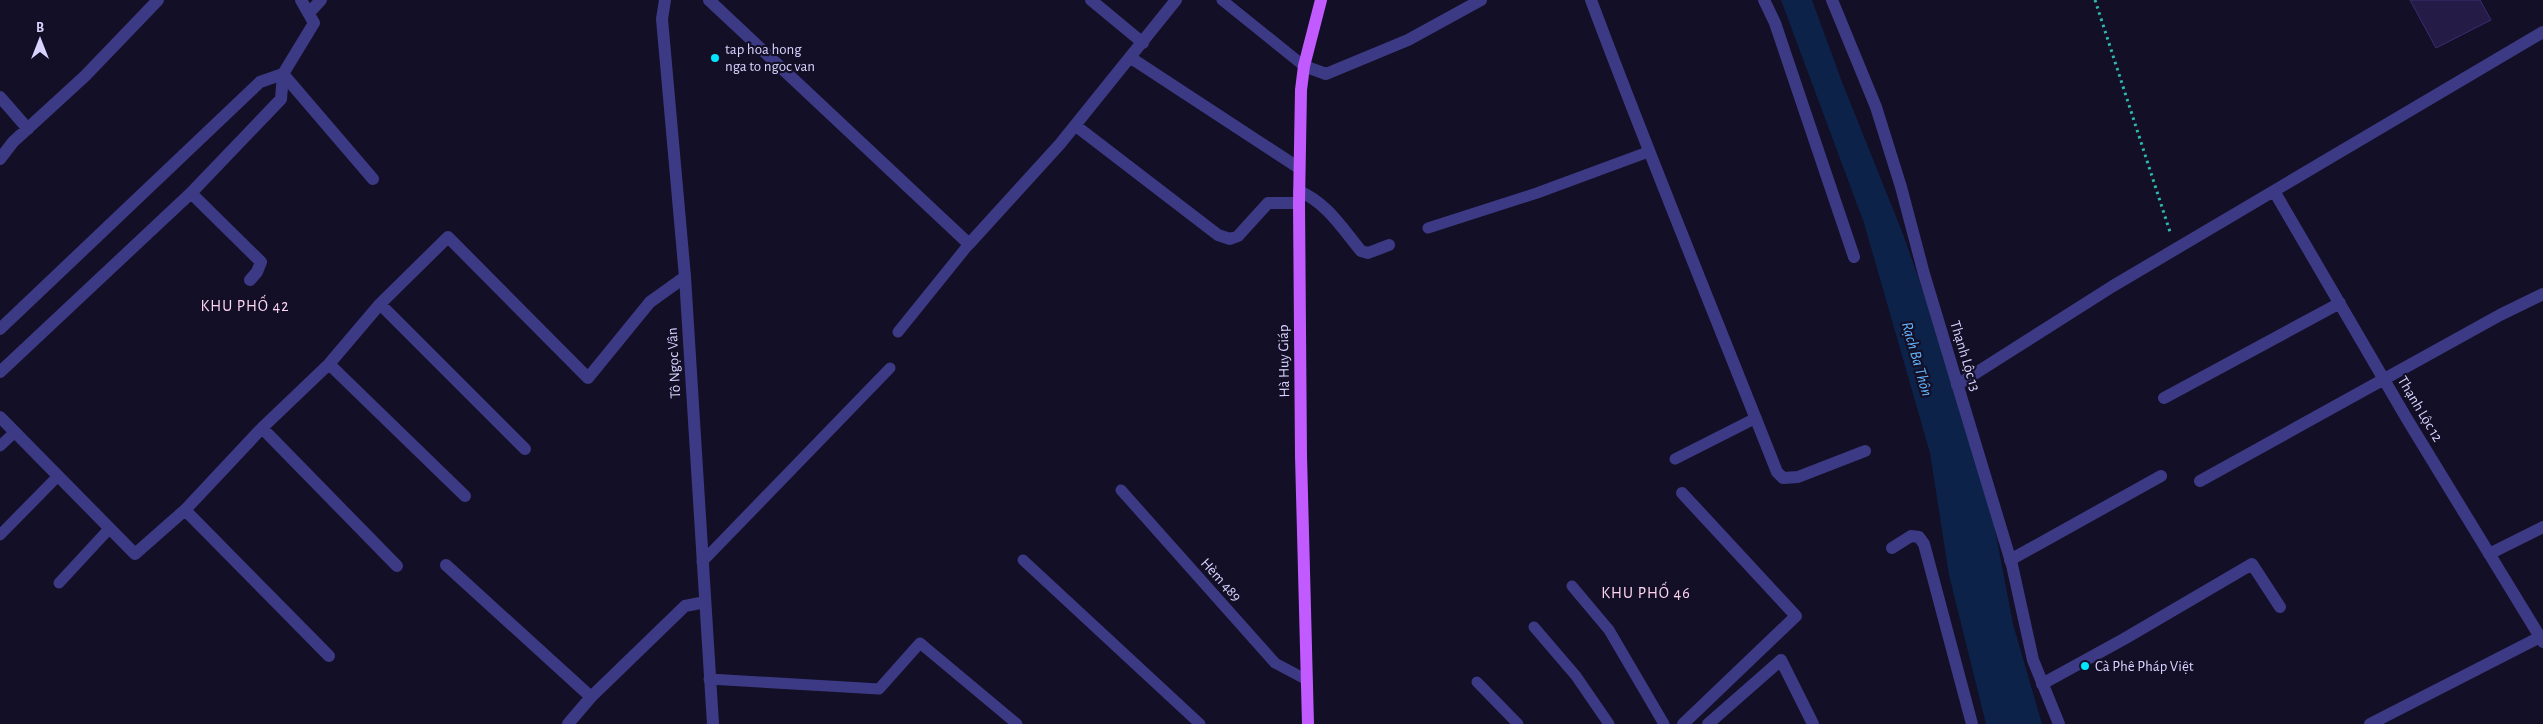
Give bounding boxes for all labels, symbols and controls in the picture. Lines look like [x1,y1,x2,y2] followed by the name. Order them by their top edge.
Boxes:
[15,15,65,65] north arrow
[36,21,44,35] text: B
[725,42,815,74] place label: tap hoa hong nga to ngoc van
[709,52,721,64] marker: tap hoa hong nga to ngoc van
[200,294,290,314] district label: KHU PHỐ 42
[1947,319,1983,393] street label: Thạnh Lộc 13
[1899,320,1935,398] water label: Rạch Ba Thôn
[1276,324,1292,398] street label: Hà Huy Giáp
[665,327,683,399] street label: Tô Ngọc Vân
[2395,374,2445,444] street label: Thạnh Lộc 12
[1198,555,1244,605] street label: Hèm 489
[1601,581,1691,601] district label: KHU PHỐ 46
[2095,659,2194,674] place label: Cà Phê Pháp Việt
[2079,660,2091,672] marker: Cà Phê Pháp Việt

